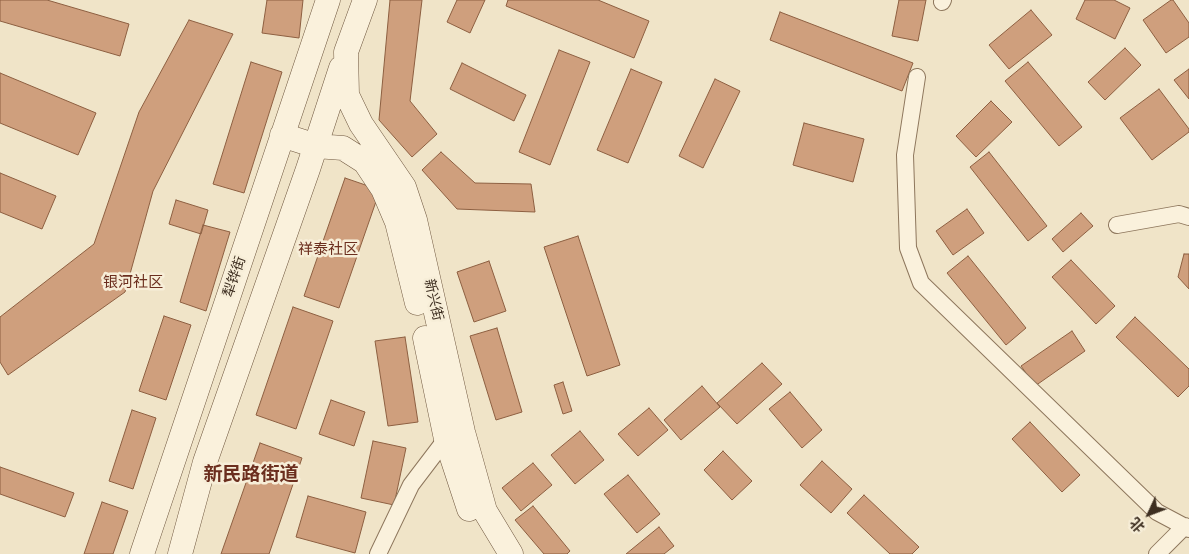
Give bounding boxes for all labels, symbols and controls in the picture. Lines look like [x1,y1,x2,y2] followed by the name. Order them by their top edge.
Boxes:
[298,241,358,259] district label: 祥泰社区
[220,254,250,300] street label: 犁铧街
[103,274,163,292] district label: 银河社区
[420,278,446,322] street label: 新兴街
[204,464,298,486] district label: 新民路街道
[1124,489,1174,539] north arrow
[1127,514,1148,535] text: 北

